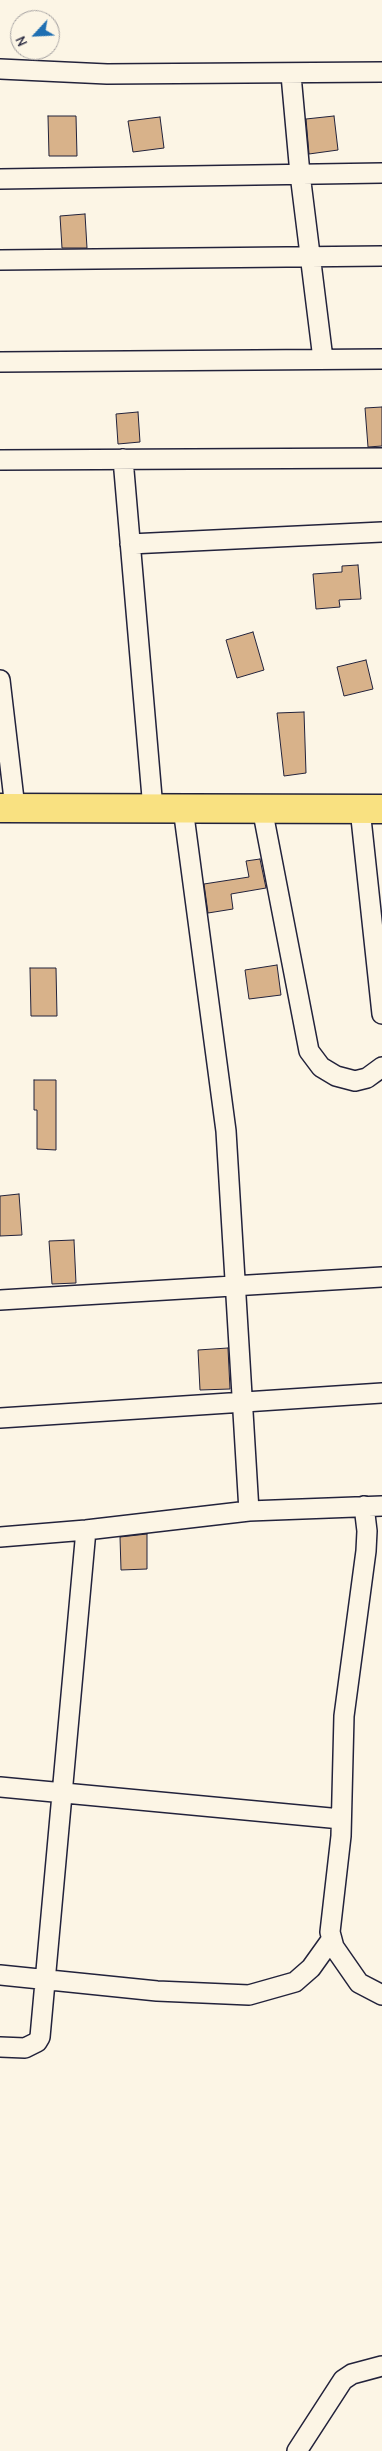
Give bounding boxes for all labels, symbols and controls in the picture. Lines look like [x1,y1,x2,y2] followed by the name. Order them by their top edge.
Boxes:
[10,10,60,60] north arrow
[12,33,31,49] text: N

